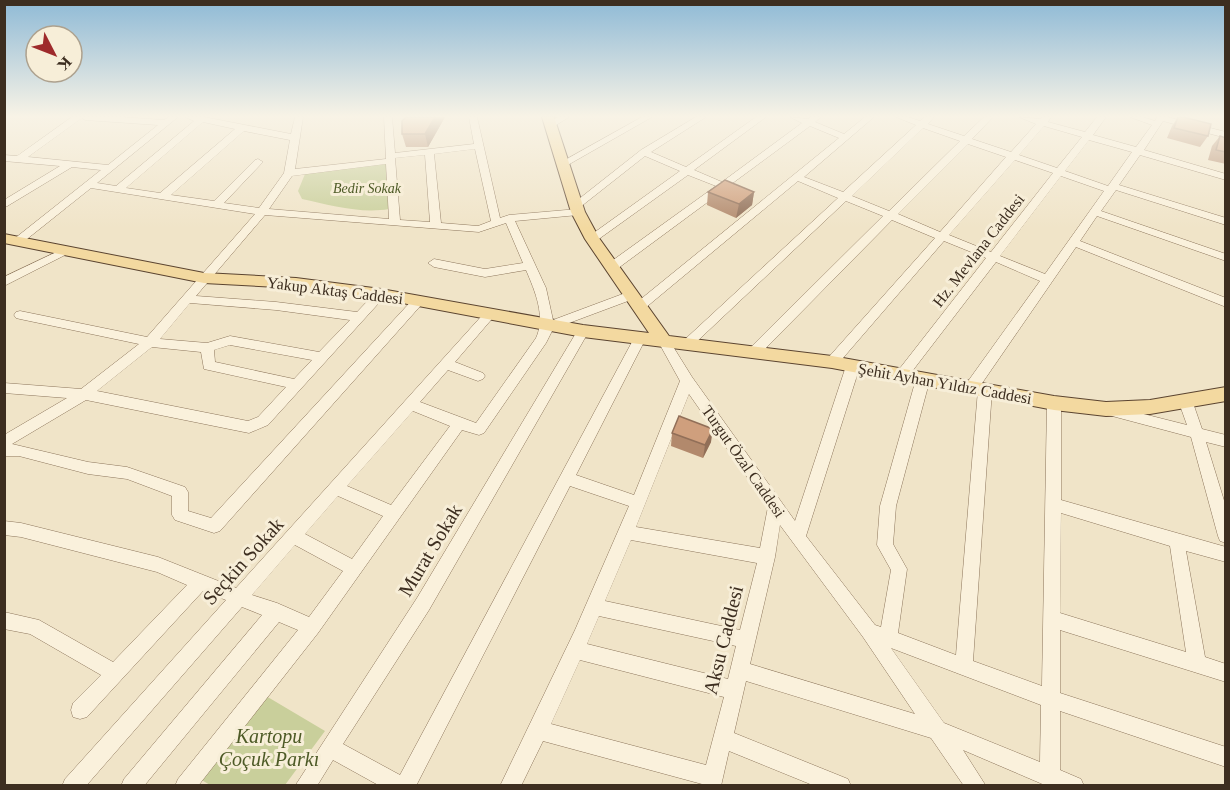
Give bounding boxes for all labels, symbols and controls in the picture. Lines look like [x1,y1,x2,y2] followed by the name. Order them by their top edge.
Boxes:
[24,24,84,84] north arrow
[54,53,75,74] text: K
[333,181,402,196] park label: Bedir Sokak
[929,190,1028,310] street label: Hz. Mevlana Caddesi
[266,274,405,308] street label: Yakup Aktaş Caddesi
[857,360,1034,408] street label: Şehit Ayhan Yıldız Caddesi
[698,402,789,521] street label: Turgut Özal Caddesi
[394,500,466,600] street label: Murat Sokak
[198,513,289,610] street label: Seçkin Sokak
[699,583,747,697] street label: Aksu Caddesi
[219,725,319,771] park label: Kartopu Çoçuk Parkı

